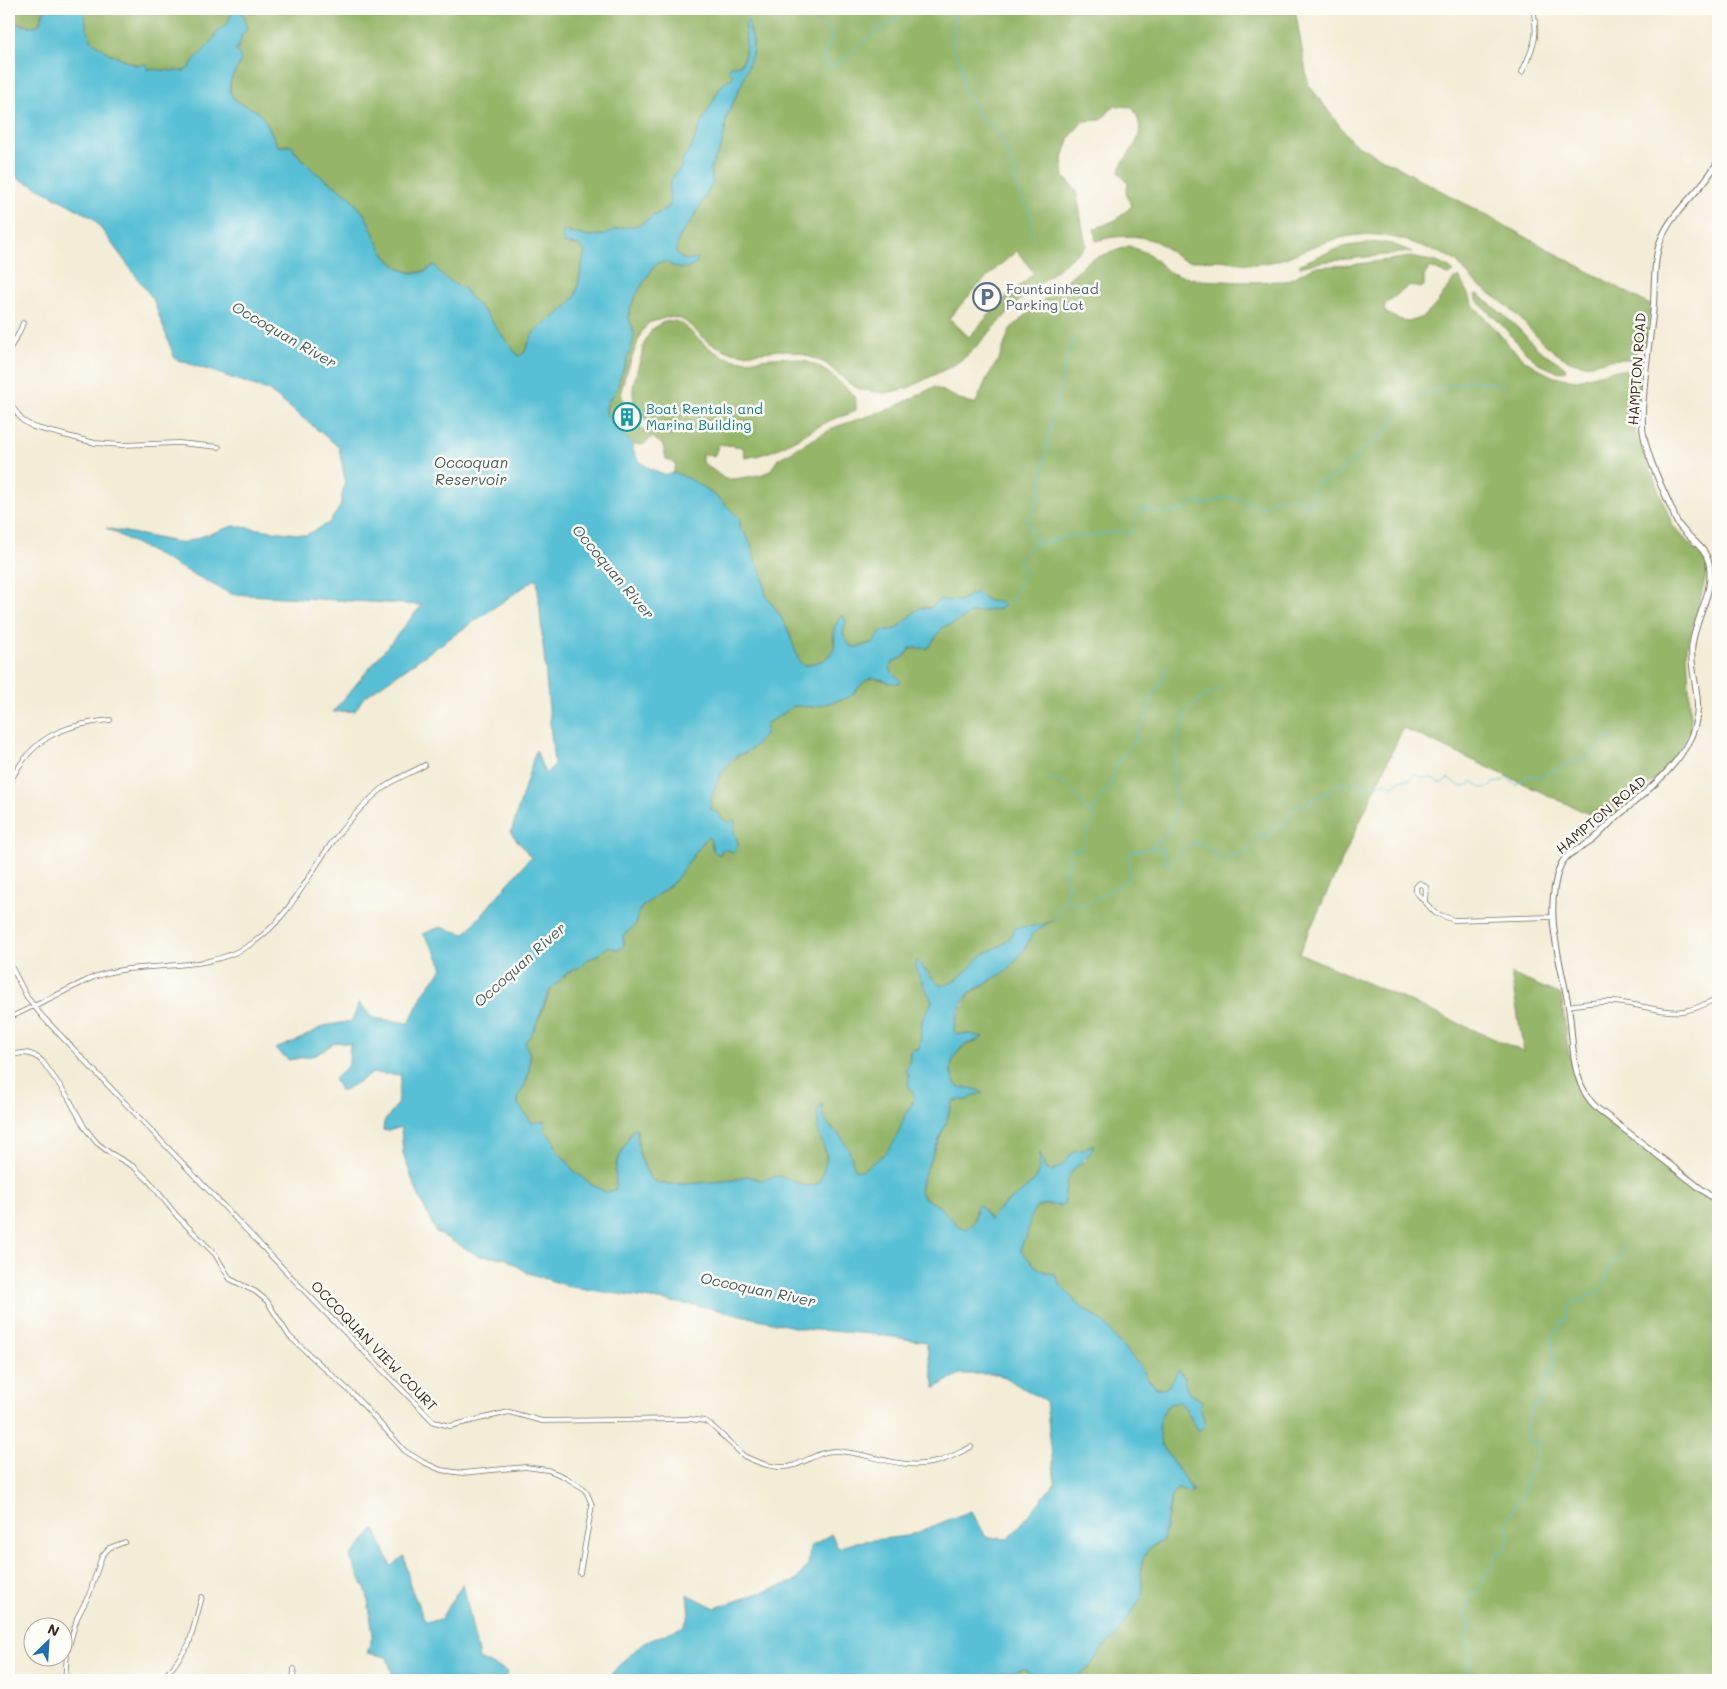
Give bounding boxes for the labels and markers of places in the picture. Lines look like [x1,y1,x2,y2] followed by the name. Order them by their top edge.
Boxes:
[1006,279,1099,314] place label: Fountainhead Parking Lot
[972,282,1002,312] parking icon: Fountainhead Parking Lot
[646,399,763,434] place label: Boat Rentals and Marina Building
[612,402,642,432] building icon: Boat Rentals and Marina Building

